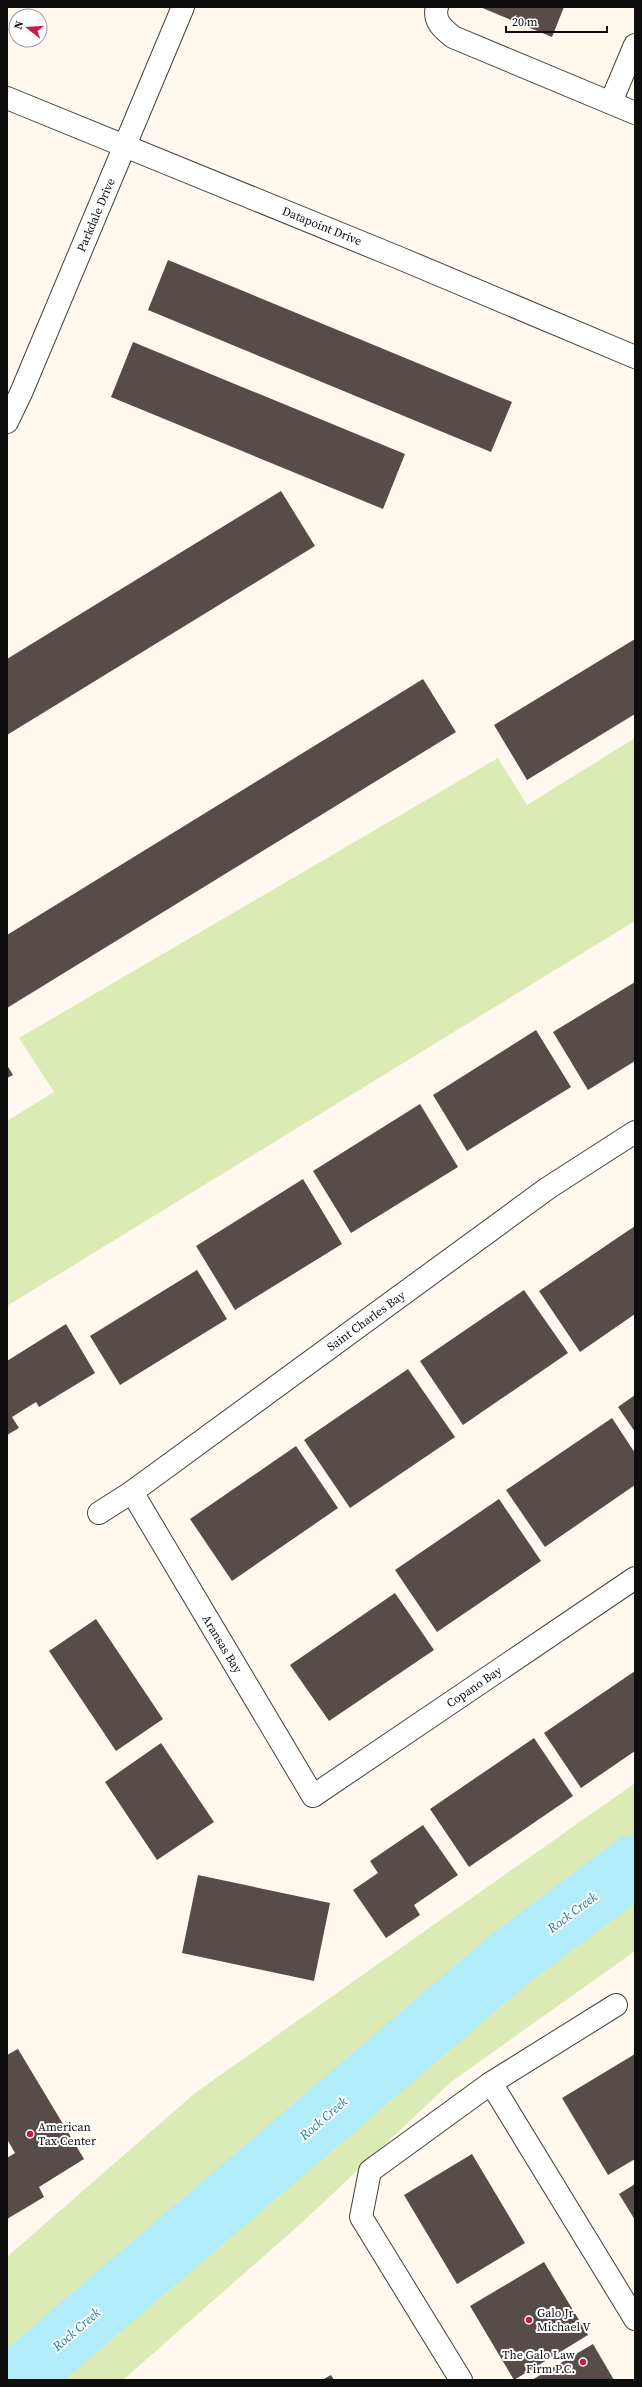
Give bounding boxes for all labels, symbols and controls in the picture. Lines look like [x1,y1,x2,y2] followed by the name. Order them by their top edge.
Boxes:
[8,8,48,48] north arrow
[506,8,607,34] scale bar
[512,14,538,30] text: 20 m
[11,19,27,31] text: N
[73,176,119,254] street label: Parkdale Drive
[280,203,364,249] street label: Datapoint Drive
[324,1287,409,1355] street label: Saint Charles Bay
[198,1612,246,1677] street label: Aransas Bay
[443,1662,505,1711] street label: Copano Bay
[543,1888,601,1937] water label: Rock Creek
[295,2092,351,2144] water label: Rock Creek
[38,2119,96,2149] place label: American Tax Center
[25,2129,35,2139] marker: American Tax Center
[48,2303,104,2355] water label: Rock Creek
[537,2305,591,2335] place label: Galo Jr Michael V
[524,2315,534,2325] marker: Galo Jr Michael V
[502,2347,576,2377] place label: The Galo Law Firm P.C.
[578,2357,588,2367] marker: The Galo Law Firm P.C.

